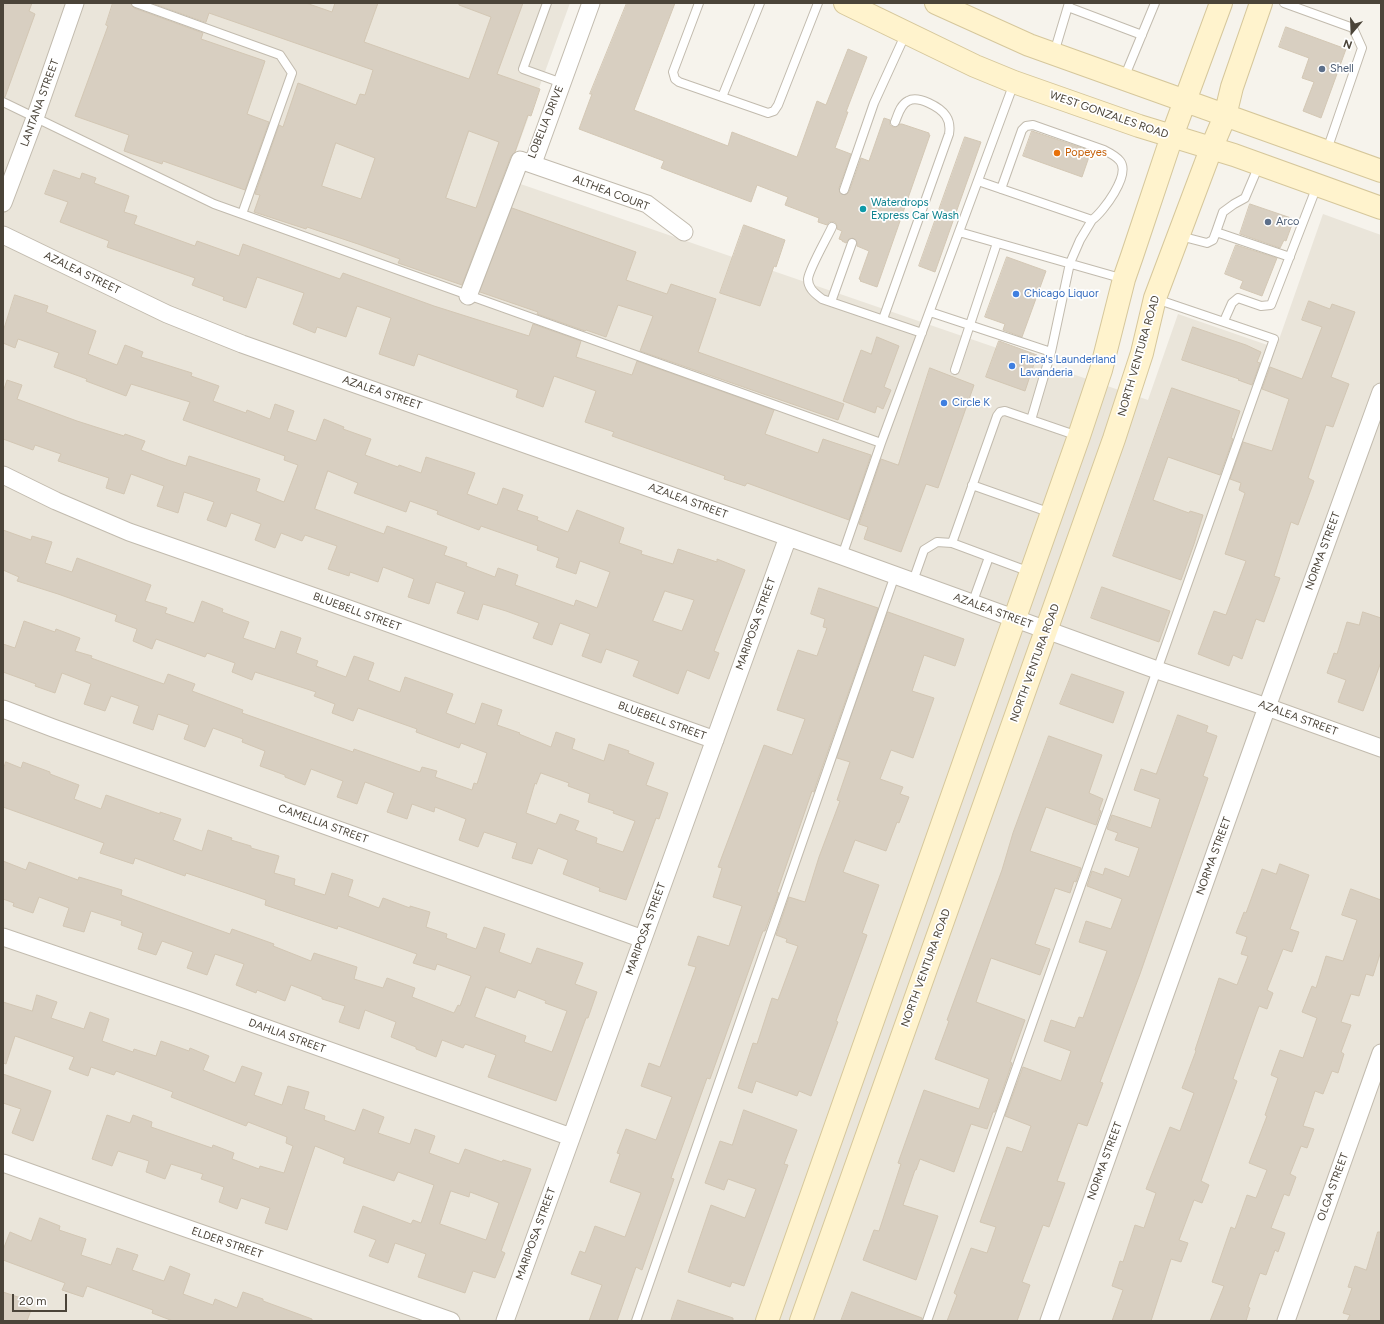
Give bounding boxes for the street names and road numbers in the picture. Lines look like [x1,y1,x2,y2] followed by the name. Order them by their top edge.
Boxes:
[18,58,62,148] street label: LANTANA STREET
[525,83,567,161] street label: LOBELIA DRIVE
[1048,88,1170,142] street label: WEST GONZALES ROAD
[571,172,651,214] street label: ALTHEA COURT
[42,249,122,297] street label: AZALEA STREET
[1115,294,1163,418] street label: NORTH VENTURA ROAD
[341,373,423,413] street label: AZALEA STREET
[647,481,729,521] street label: AZALEA STREET
[1303,510,1343,592] street label: NORMA STREET
[733,576,779,672] street label: MARIPOSA STREET
[311,590,403,634] street label: BLUEBELL STREET
[952,591,1034,631] street label: AZALEA STREET
[1007,602,1063,724] street label: NORTH VENTURA ROAD
[1257,698,1339,738] street label: AZALEA STREET
[616,699,708,743] street label: BLUEBELL STREET
[276,802,370,846] street label: CAMELLIA STREET
[1194,815,1234,897] street label: NORMA STREET
[623,881,669,977] street label: MARIPOSA STREET
[898,907,954,1029] street label: NORTH VENTURA ROAD
[247,1016,327,1056] street label: DAHLIA STREET
[1085,1120,1125,1202] street label: NORMA STREET
[1315,1151,1351,1223] street label: OLGA STREET
[513,1186,559,1282] street label: MARIPOSA STREET
[190,1225,264,1261] street label: ELDER STREET

